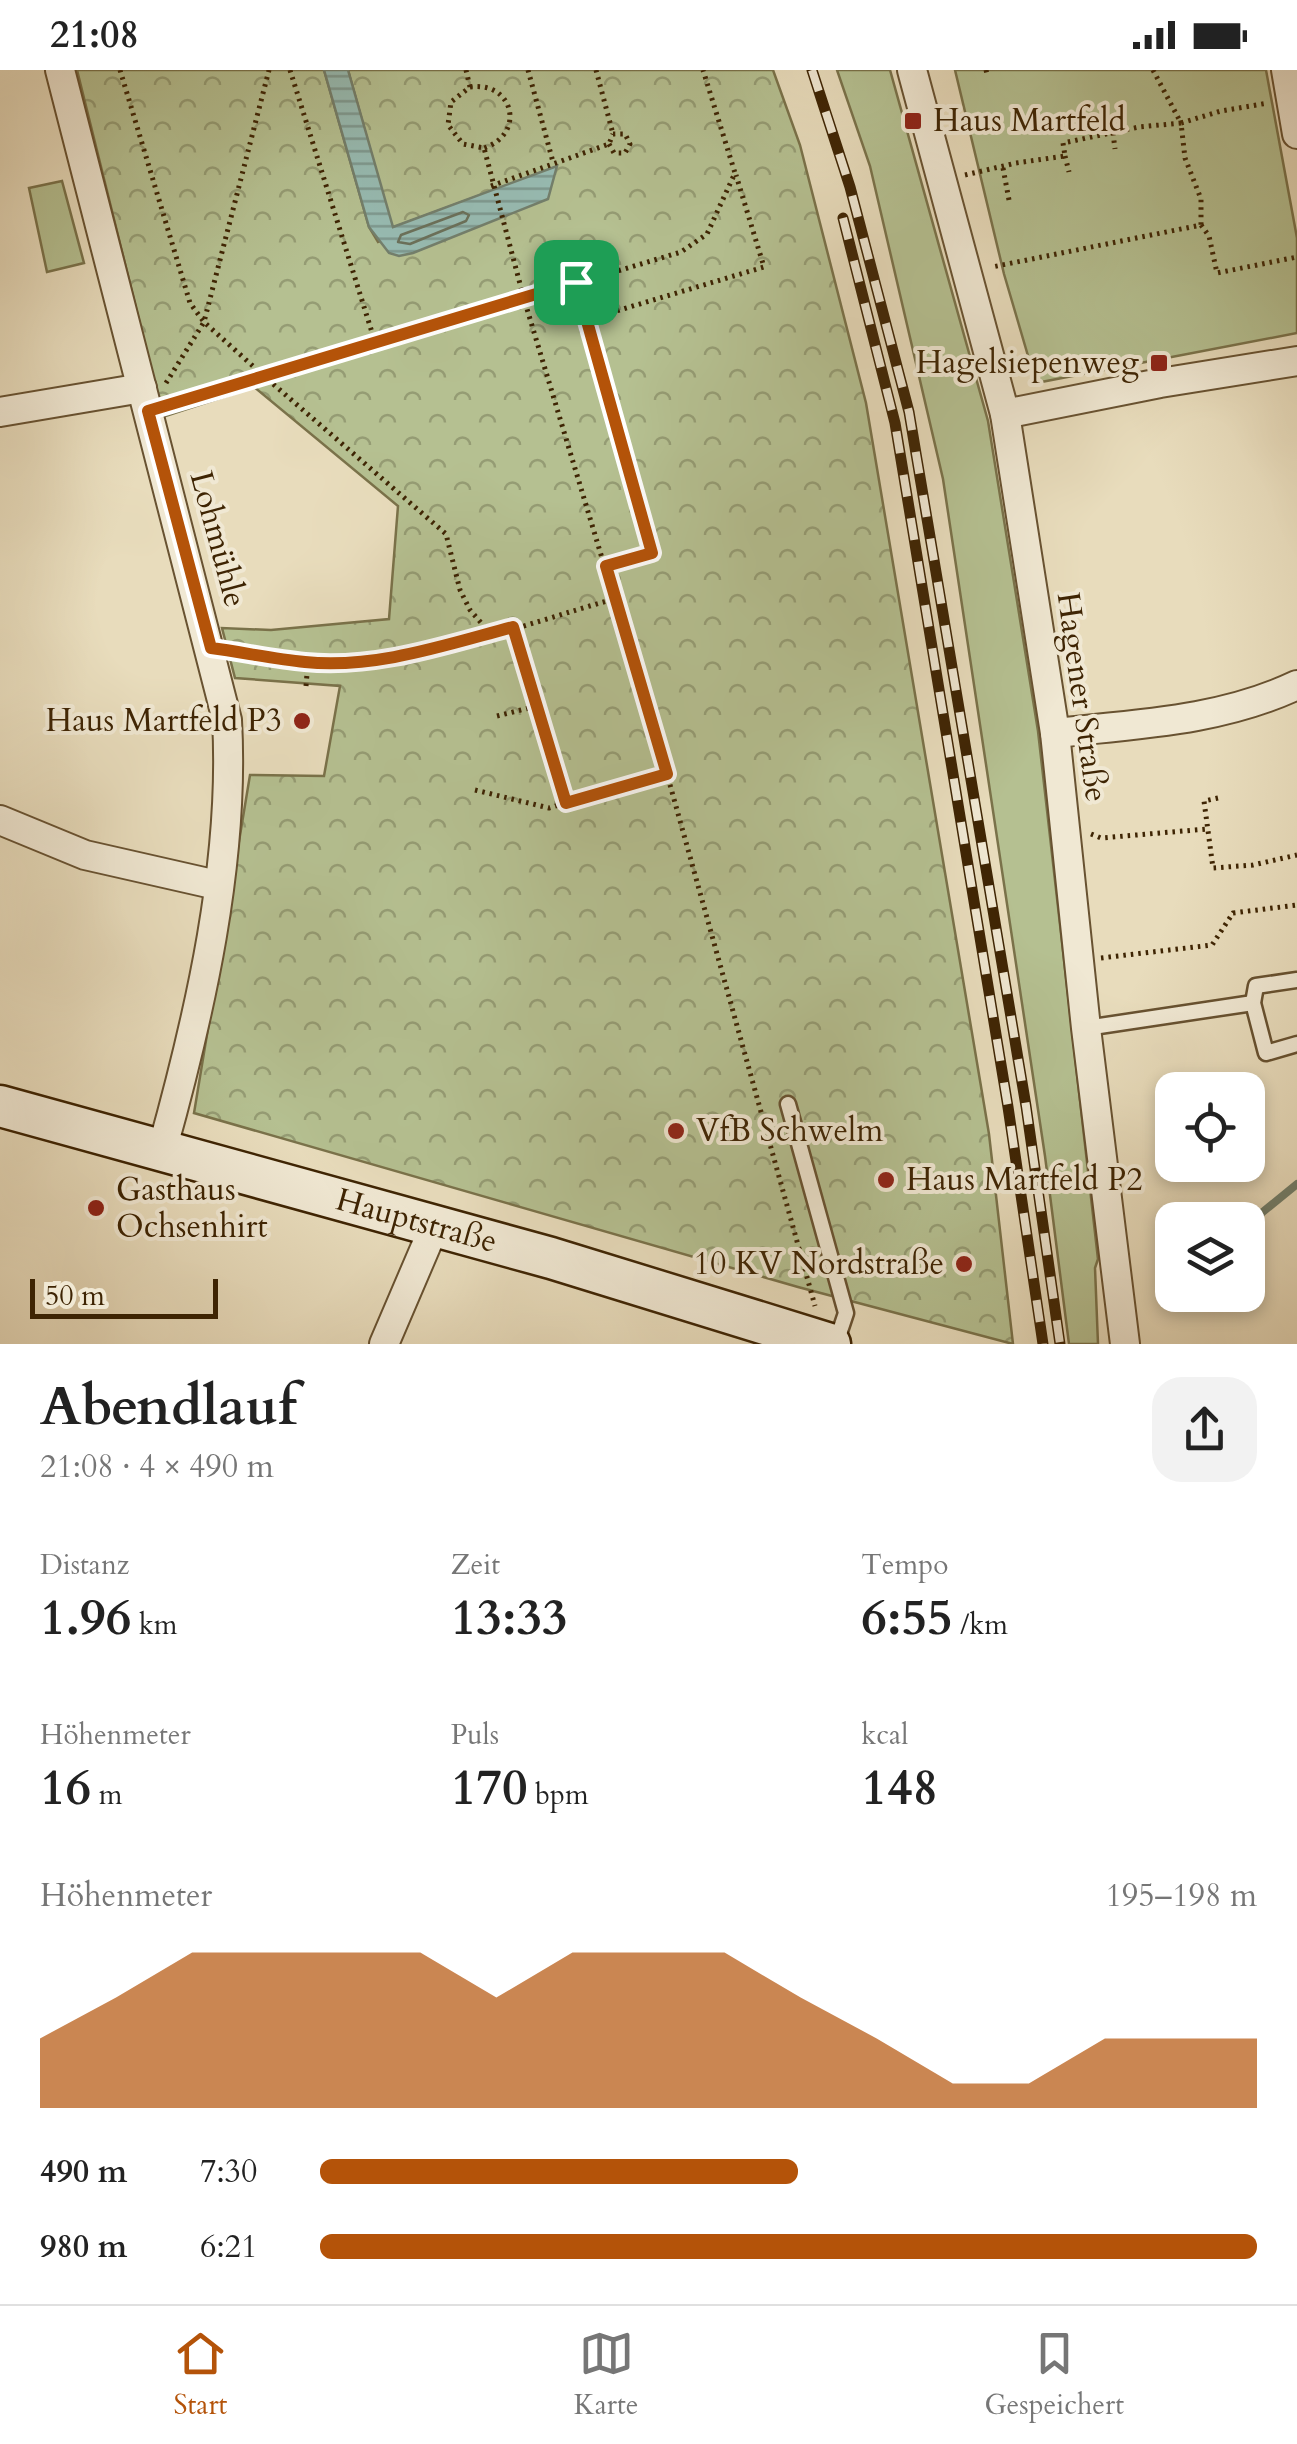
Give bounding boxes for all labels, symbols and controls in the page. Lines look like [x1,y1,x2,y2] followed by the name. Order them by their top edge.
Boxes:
[50,9,139,61] text: 21:08
[933,99,1126,143] place label: Haus Martfeld
[902,110,924,132] marker: Haus Martfeld
[534,240,619,325] pin
[549,255,604,310] icon: arrive
[916,341,1139,385] place label: Hagelsiepenweg
[1148,352,1170,374] marker: Hagelsiepenweg
[179,466,257,612] street label: Lohmühle
[1046,589,1118,805] street label: Hagener Straße
[45,699,282,743] place label: Haus Martfeld P3
[291,710,313,732] marker: Haus Martfeld P3
[1155,1072,1265,1312] map controls
[1155,1072,1265,1182] button: locate
[696,1109,883,1153] place label: VfB Schwelm
[665,1120,687,1142] marker: VfB Schwelm
[906,1158,1143,1202] place label: Haus Martfeld P2
[116,1168,268,1249] place label: Gasthaus Ochsenhirt
[875,1169,897,1191] marker: Haus Martfeld P2
[331,1178,502,1264] street label: Hauptstraße
[85,1197,107,1219] marker: Gasthaus Ochsenhirt
[1155,1202,1265,1312] button: layers
[694,1242,944,1286] place label: 10 KV Nordstraße
[953,1253,975,1275] marker: 10 KV Nordstraße
[30,1274,218,1318] scale bar
[45,1277,105,1315] text: 50 m
[40,1370,297,1444] text: Abendlauf
[1152,1377,1257,1482] button: share
[40,1445,274,1489] text: 21:08 · 4 × 490 m
[40,1546,129,1584] text: Distanz
[451,1546,500,1584] text: Zeit
[861,1546,948,1584] text: Tempo
[40,1584,131,1652] text: 1.96
[451,1584,568,1652] text: 13:33
[861,1584,953,1652] text: 6:55
[131,1606,178,1644] text: km
[953,1606,1008,1644] text: /km
[40,1716,191,1754] text: Höhenmeter
[451,1716,499,1754] text: Puls
[861,1716,908,1754] text: kcal
[40,1754,91,1822] text: 16
[451,1754,528,1822] text: 170
[861,1754,938,1822] text: 148
[91,1776,122,1814] text: m
[528,1776,589,1814] text: bpm
[40,1874,212,1918] text: Höhenmeter
[1105,1874,1257,1918] text: 195–198 m
[40,2150,127,2194] text: 490 m
[200,2150,257,2194] text: 7:30
[40,2225,127,2269] text: 980 m
[200,2225,257,2269] text: 6:21
[173,2326,228,2424] tab: Start
[574,2326,639,2424] tab: Karte
[984,2326,1124,2424] tab: Gespeichert

